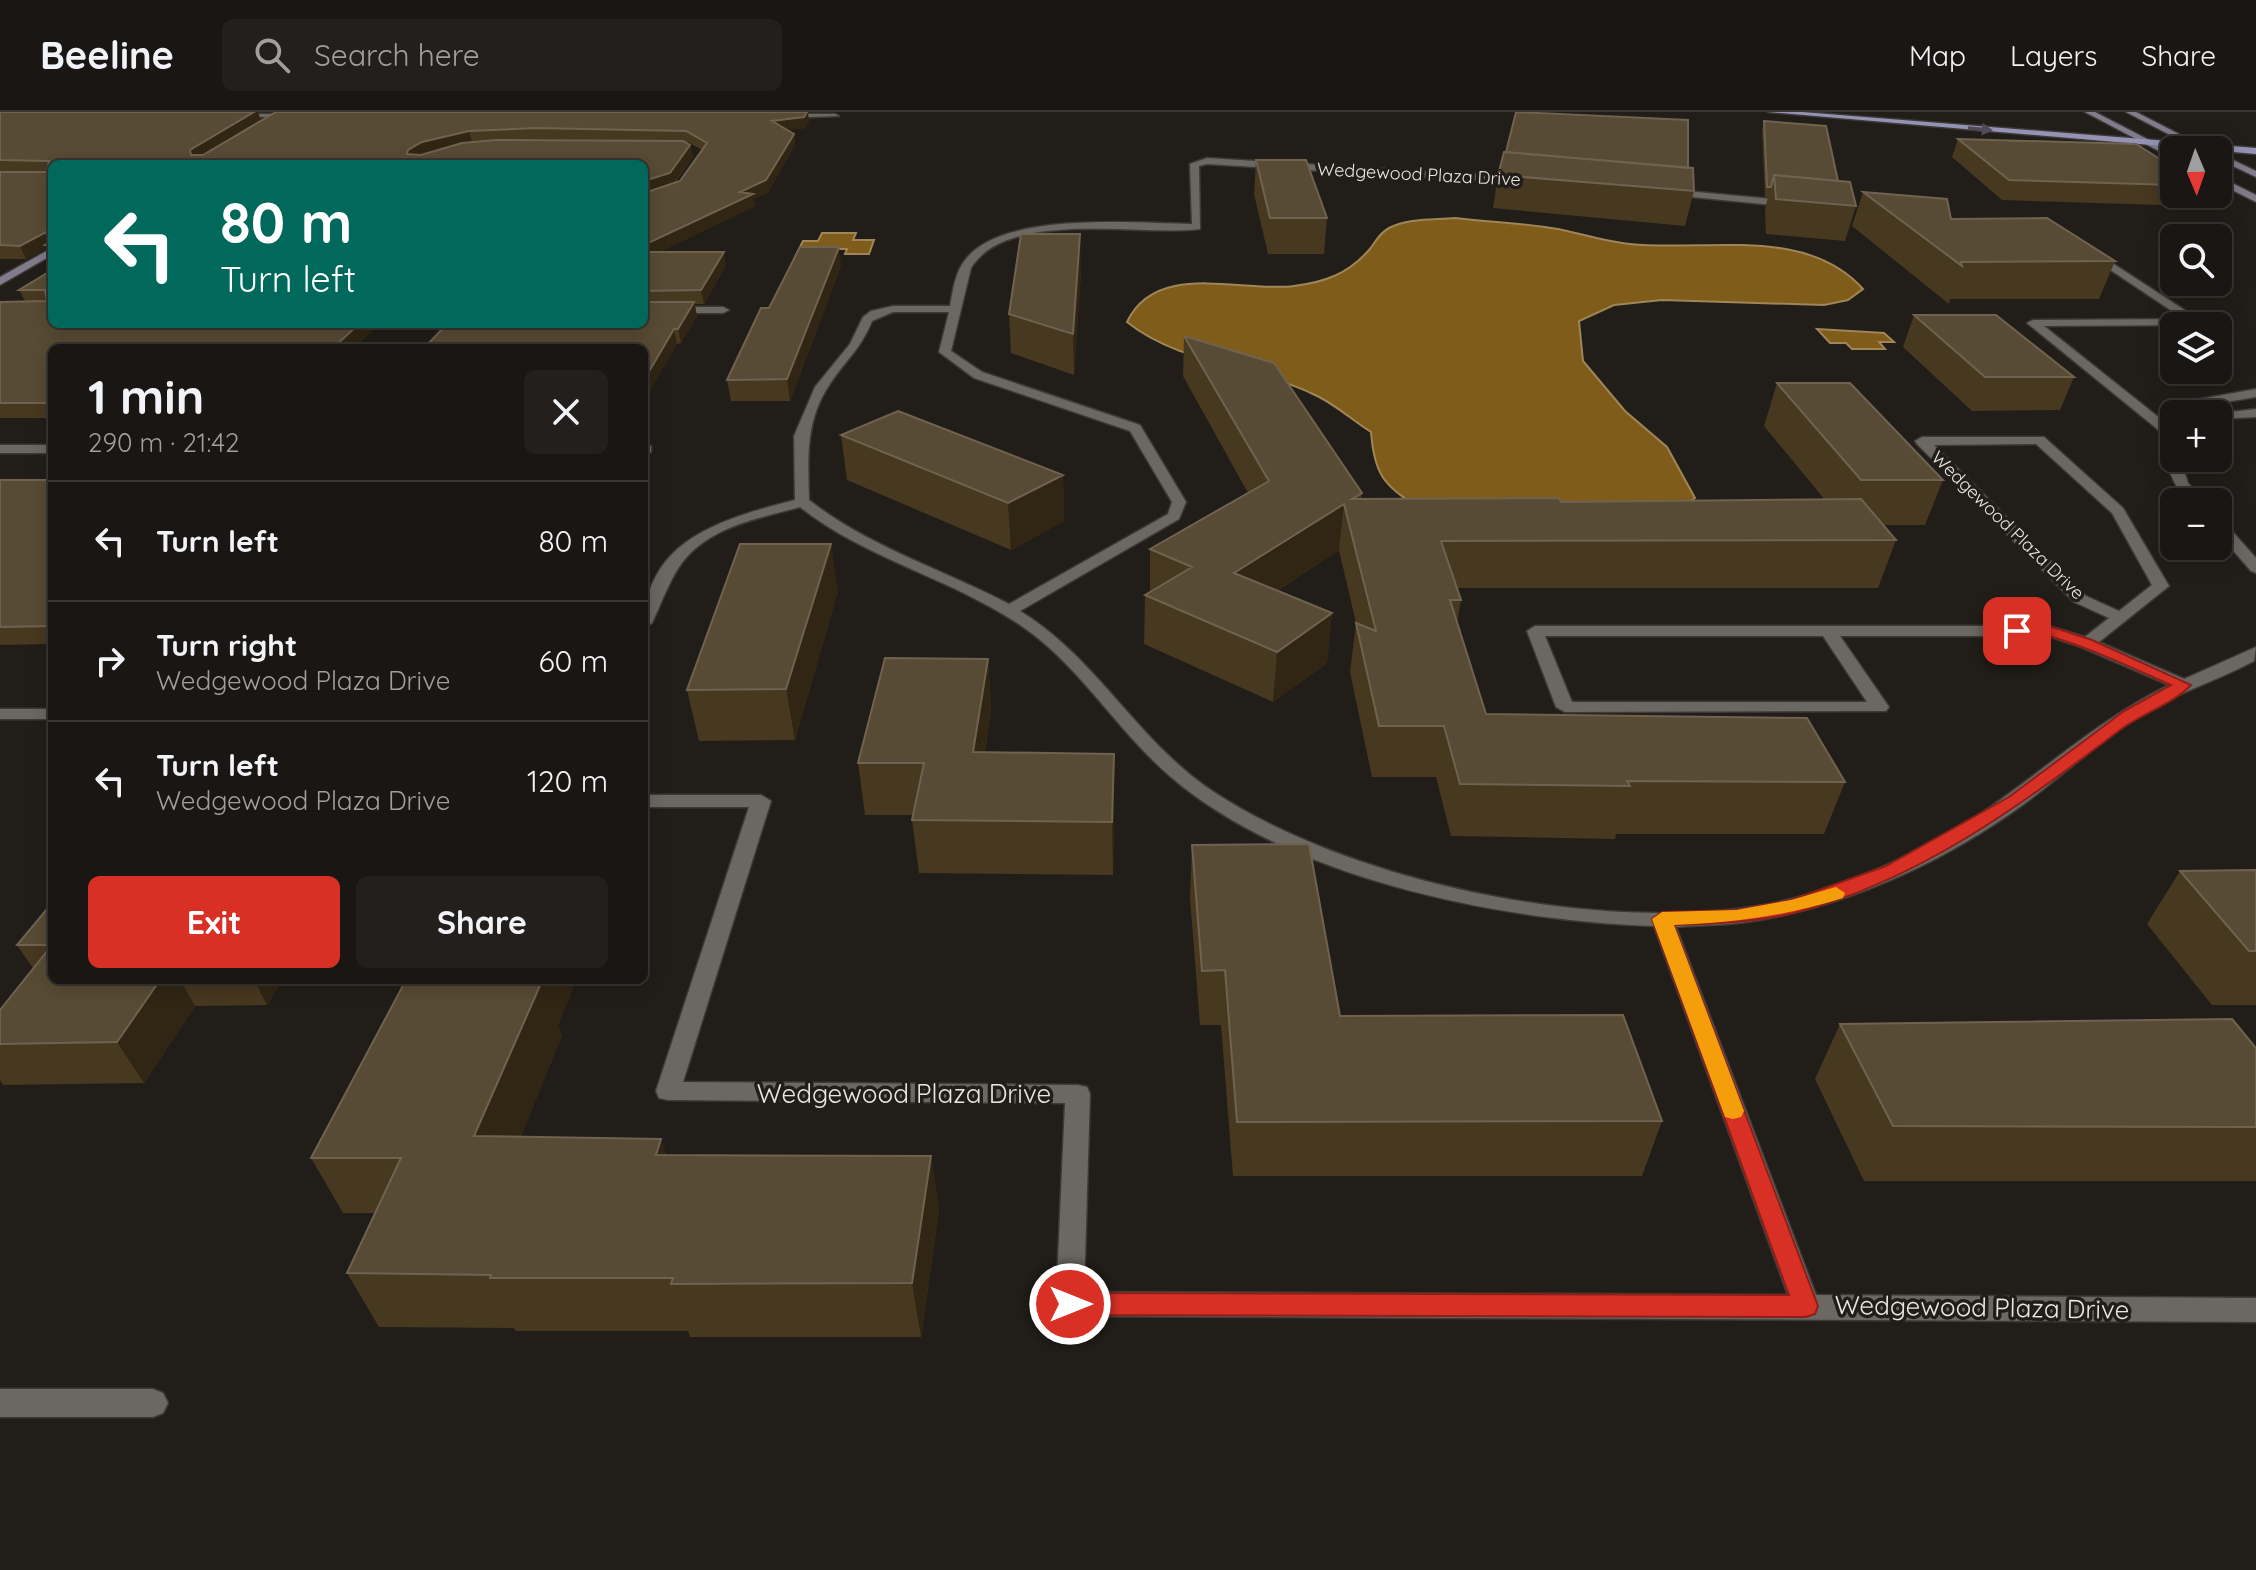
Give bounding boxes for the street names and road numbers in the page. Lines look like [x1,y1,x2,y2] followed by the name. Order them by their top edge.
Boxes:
[1317,157,1521,191] street label: Wedgewood Plaza Drive
[1927,446,2089,604] street label: Wedgewood Plaza Drive
[757,1077,1051,1110] street label: Wedgewood Plaza Drive
[1834,1288,2130,1326] street label: Wedgewood Plaza Drive

